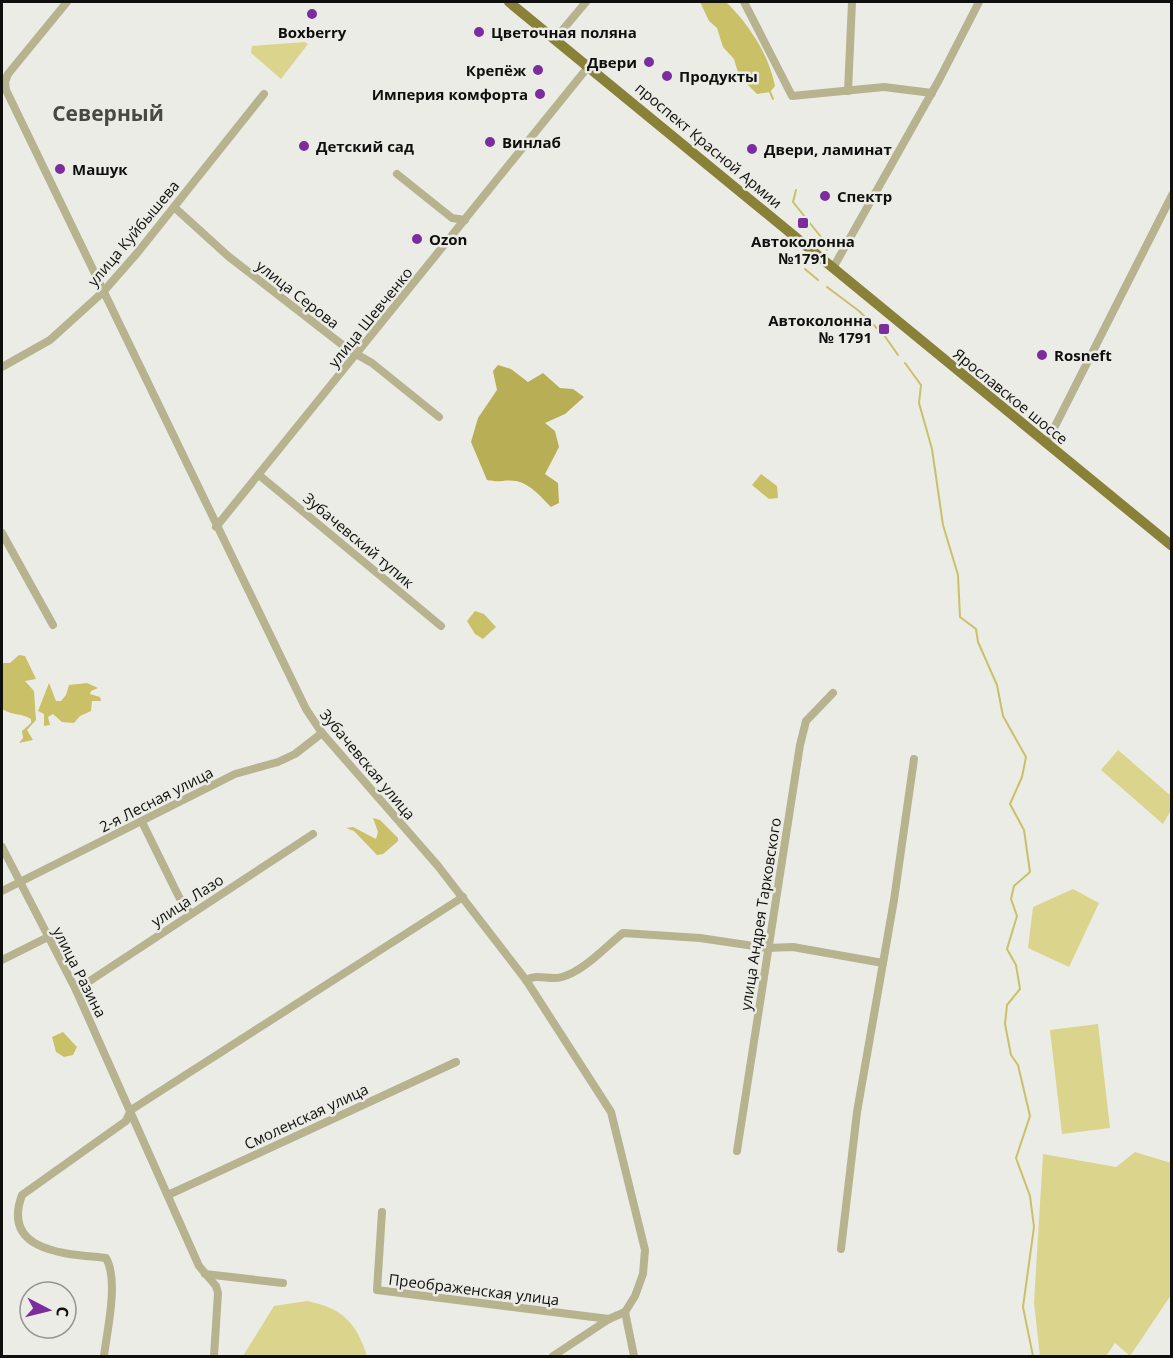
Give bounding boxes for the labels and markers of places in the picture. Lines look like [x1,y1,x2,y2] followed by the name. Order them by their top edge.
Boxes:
[305,7,319,21] marker: Boxberry
[278,22,347,42] place label: Boxberry
[491,22,637,42] place label: Цветочная поляна
[472,25,486,39] marker: Цветочная поляна
[587,52,637,72] place label: Двери
[642,55,656,69] marker: Двери
[466,60,527,80] place label: Крепёж
[531,63,545,77] marker: Крепёж
[679,66,758,86] place label: Продукты
[660,69,674,83] marker: Продукты
[372,84,528,104] place label: Империя комфорта
[533,87,547,101] marker: Империя комфорта
[502,132,561,152] place label: Винлаб
[483,135,497,149] marker: Винлаб
[316,136,414,156] place label: Детский сад
[297,139,311,153] marker: Детский сад
[764,139,892,159] place label: Двери, ламинат
[745,142,759,156] marker: Двери, ламинат
[72,159,128,179] place label: Машук
[53,162,67,176] marker: Машук
[837,186,892,206] place label: Спектр
[818,189,832,203] marker: Спектр
[796,216,810,230] marker: Автоколонна №1791
[429,229,467,249] place label: Ozon
[751,231,855,268] place label: Автоколонна №1791
[410,232,424,246] marker: Ozon
[768,310,872,347] place label: Автоколонна № 1791
[877,322,891,336] marker: Автоколонна № 1791
[1054,345,1112,365] place label: Rosneft
[1035,348,1049,362] marker: Rosneft

